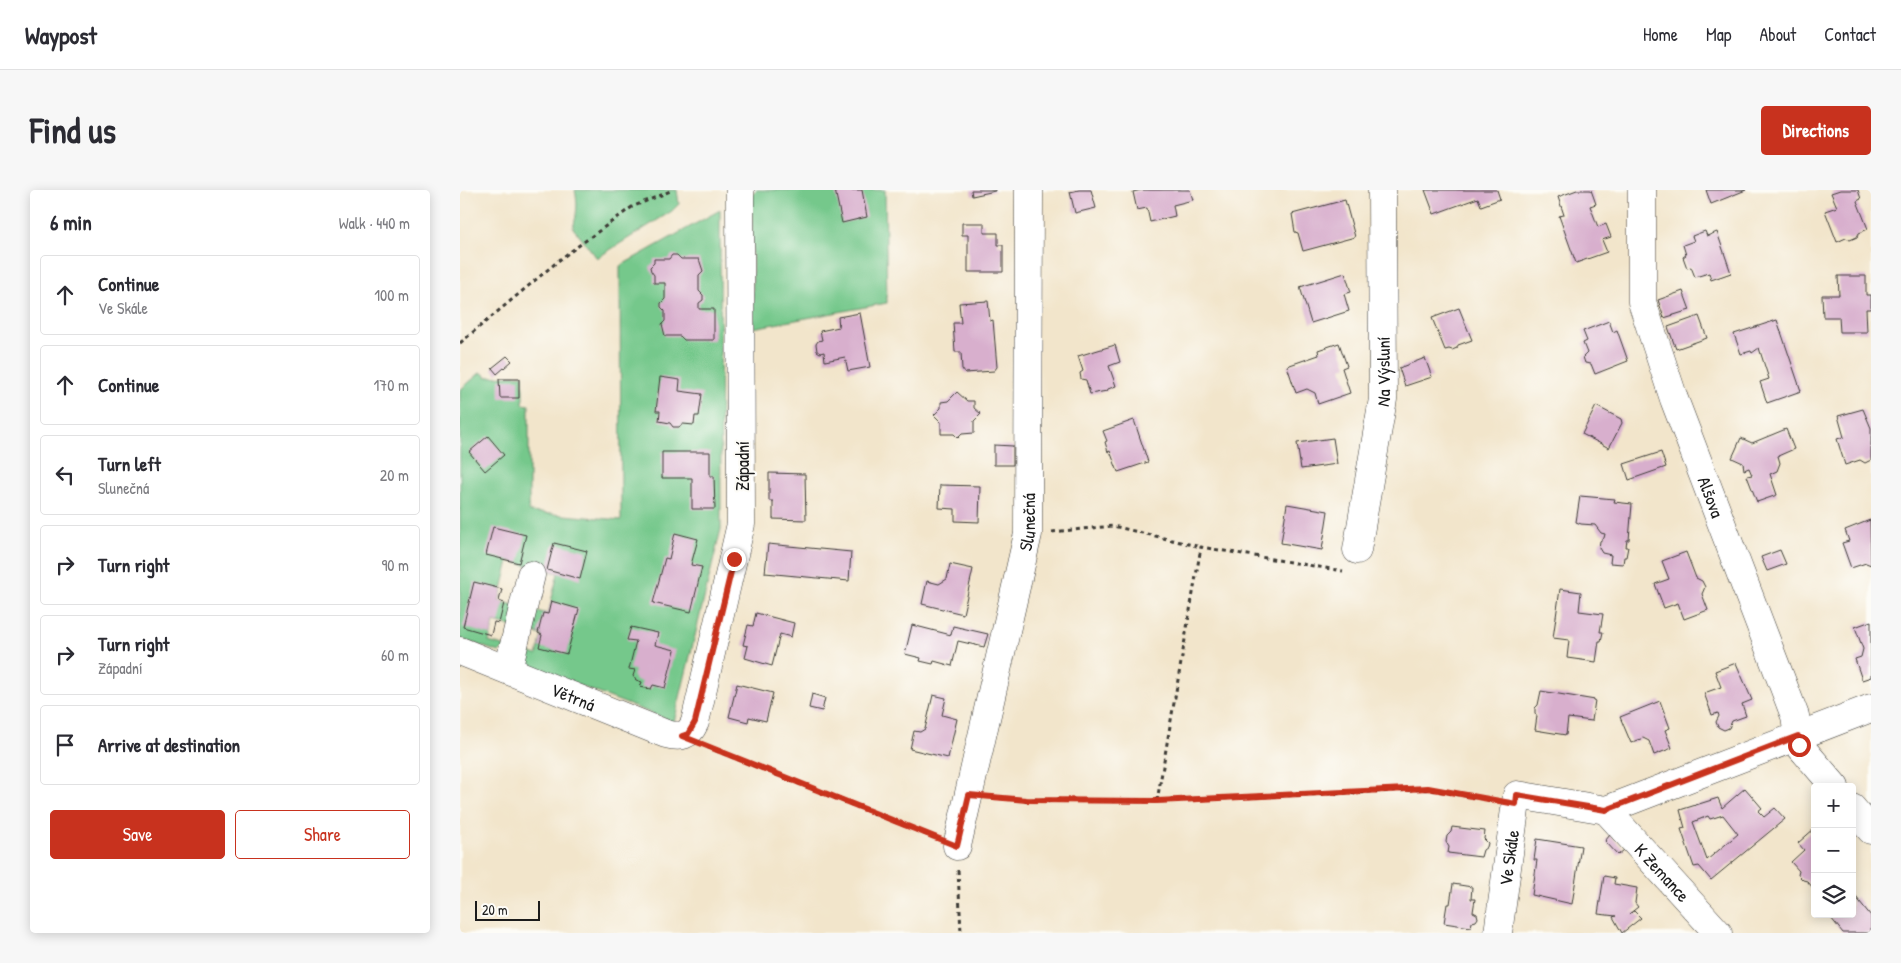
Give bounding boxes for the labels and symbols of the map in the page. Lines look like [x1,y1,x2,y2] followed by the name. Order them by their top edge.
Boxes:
[1369,336,1396,408] street label: Na Výsluní
[730,441,755,491] street label: Západní
[1692,473,1731,521] street label: Alšova
[1012,493,1041,553] street label: Slunečná
[723,548,746,571] route end
[547,676,599,717] street label: Větrná
[1788,734,1811,757] route start
[1492,828,1525,887] street label: Ve Skále
[1629,837,1696,907] street label: K Zemance
[475,898,540,921] scale bar

